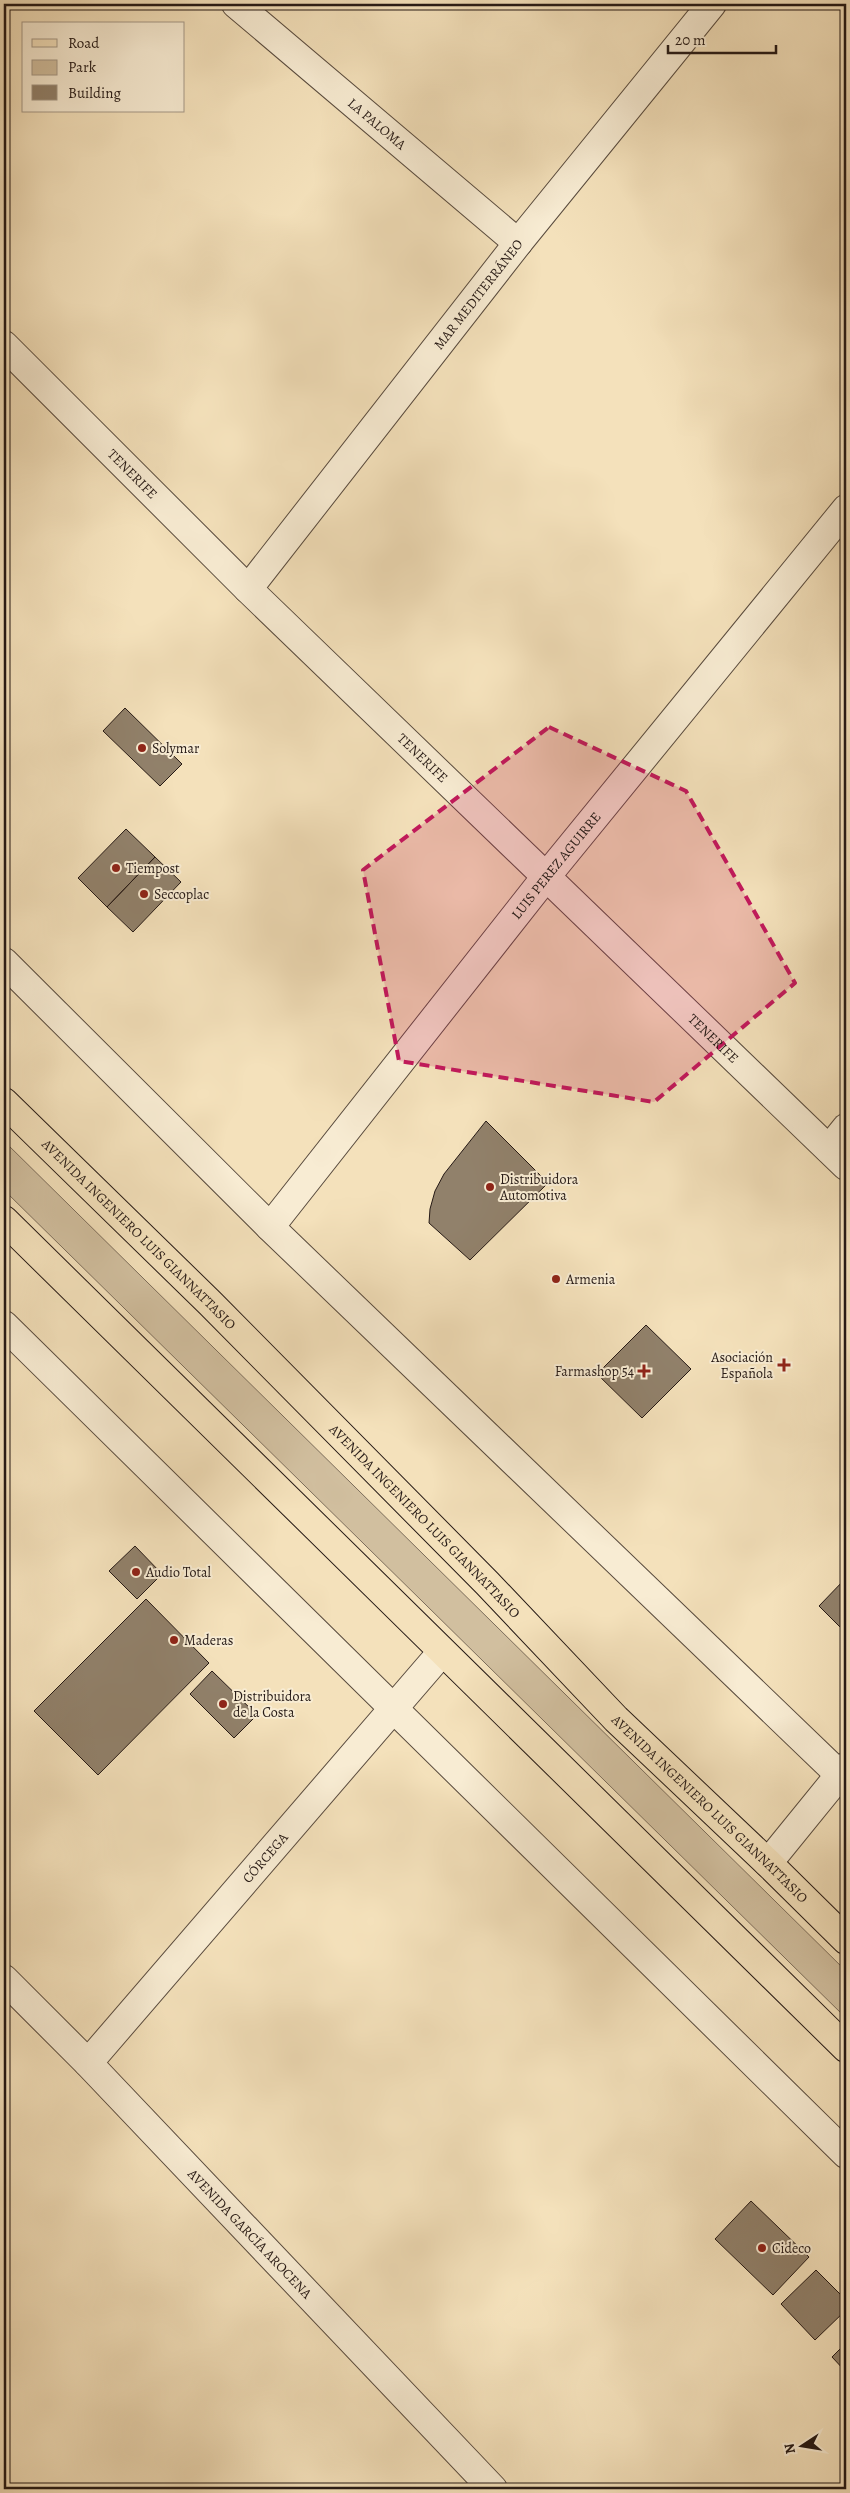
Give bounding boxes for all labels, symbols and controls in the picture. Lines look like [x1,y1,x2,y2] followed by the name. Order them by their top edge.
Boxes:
[22,22,185,112] legend
[668,22,775,54] scale bar
[675,30,706,50] text: 20 m
[68,33,100,53] text: Road
[68,57,97,77] text: Park
[68,83,121,103] text: Building
[344,93,411,154] street label: LA PALOMA
[429,235,527,353] street label: MAR MEDITERRÁNEO
[104,445,162,503] street label: TENERIFE
[393,729,452,787] street label: TENERIFE
[152,739,200,758] place label: Solymar
[136,742,148,754] marker: Solymar
[507,808,605,923] street label: LUIS PEREZ AGUIRRE
[126,859,180,878] place label: Tiempost
[110,862,122,874] marker: Tiempost
[154,885,209,904] place label: Seccoplac
[138,888,150,900] marker: Seccoplac
[684,1009,743,1067] street label: TENERIFE
[37,1134,241,1334] street label: AVENIDA INGENIERO LUIS GIANNATTASIO
[499,1170,579,1205] place label: Distribuidora Automotiva
[484,1181,496,1193] marker: Distribuidora Automotiva
[565,1270,616,1289] place label: Armenia
[550,1273,562,1285] marker: Armenia
[710,1348,773,1383] place label: Asociación Española
[777,1358,791,1372] marker: Asociación Española
[555,1362,634,1381] place label: Farmashop 54
[638,1365,650,1377] marker: Farmashop 54
[325,1419,525,1622] street label: AVENIDA INGENIERO LUIS GIANNATTASIO
[145,1563,212,1582] place label: Audio Total
[130,1566,142,1578] marker: Audio Total
[184,1631,233,1650] place label: Maderas
[168,1634,180,1646] marker: Maderas
[233,1687,312,1722] place label: Distribuidora de la Costa
[217,1698,229,1710] marker: Distribuidora de la Costa
[607,1710,813,1907] street label: AVENIDA INGENIERO LUIS GIANNATTASIO
[238,1828,293,1887] street label: CÓRCEGA
[183,2164,317,2303] street label: AVENIDA GARCÍA AROCENA
[772,2239,811,2258] place label: Cideco
[756,2242,768,2254] marker: Cideco
[778,2420,828,2470] north arrow
[779,2442,800,2456] text: N

